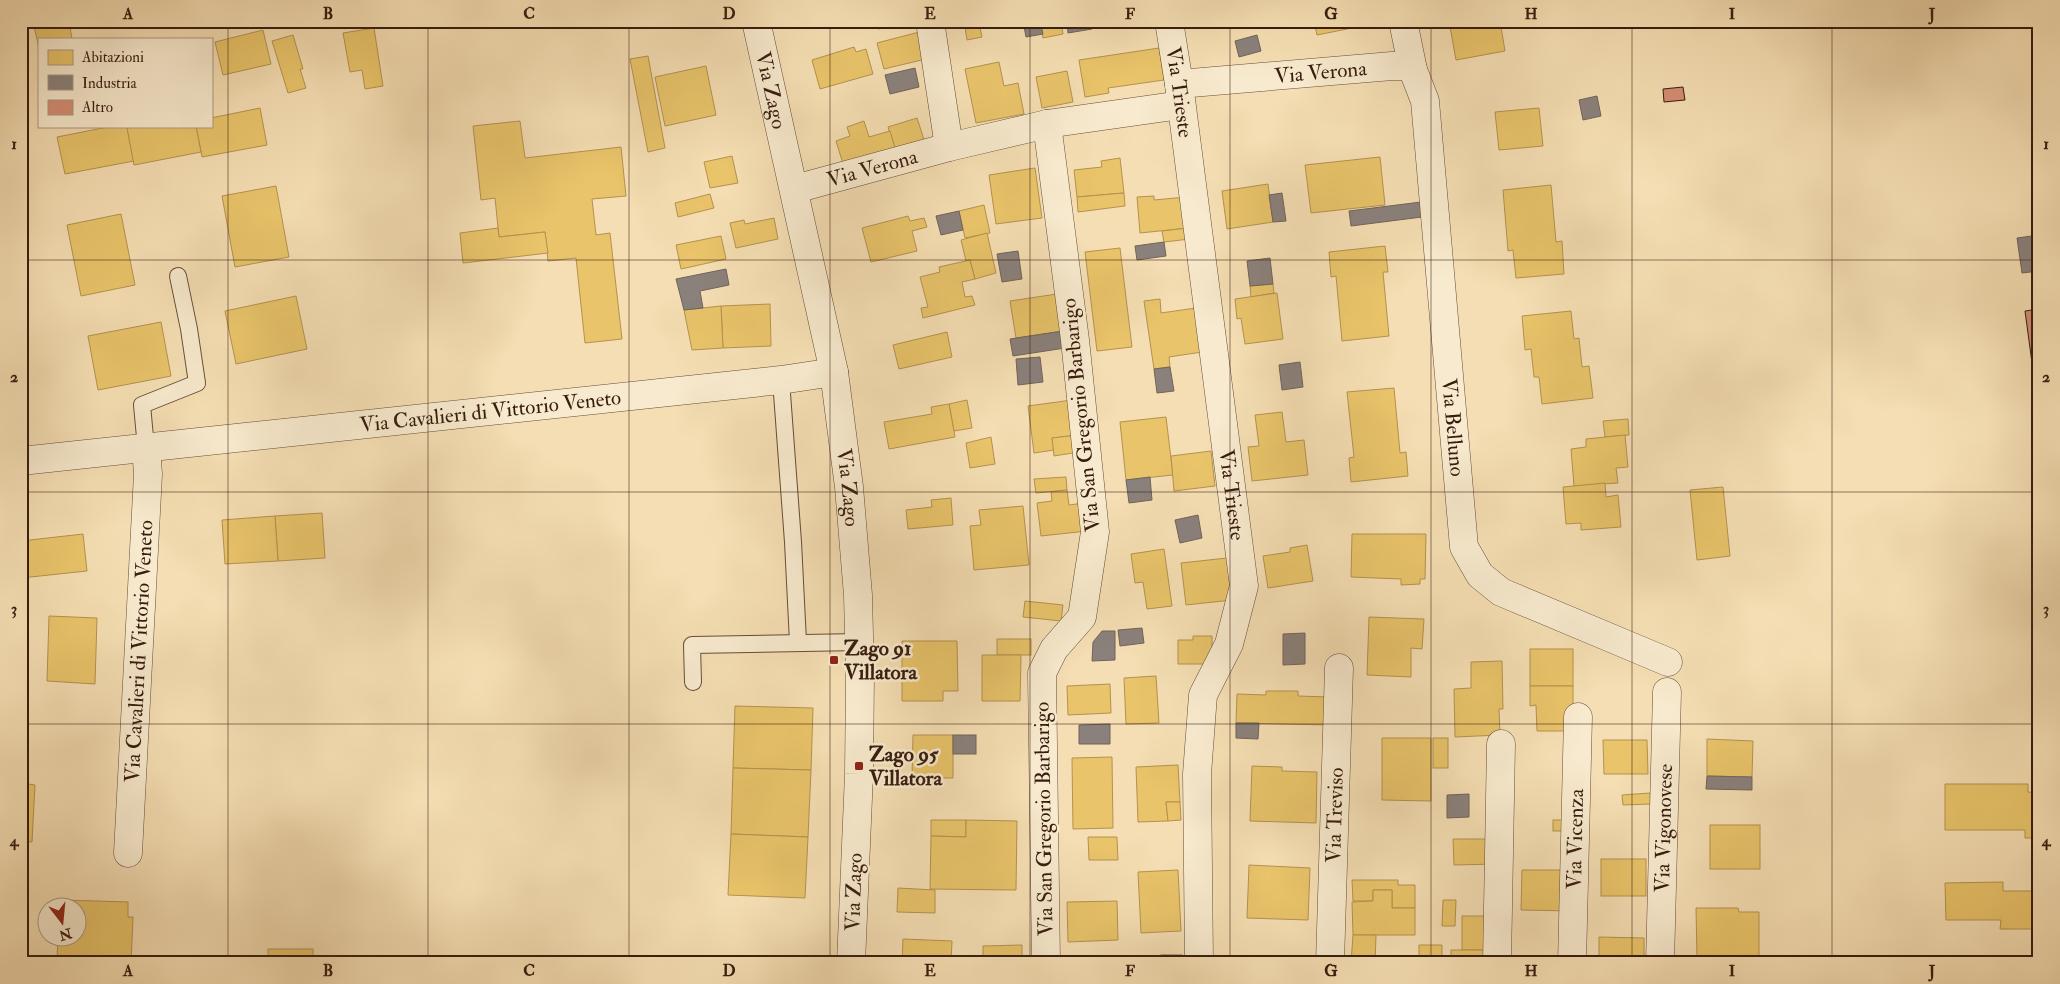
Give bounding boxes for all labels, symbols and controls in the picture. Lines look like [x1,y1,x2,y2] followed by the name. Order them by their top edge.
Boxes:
[122,4,134,24] text: A
[323,4,333,24] text: B
[523,4,535,24] text: C
[722,4,736,24] text: D
[924,4,936,24] text: E
[1125,4,1135,24] text: F
[1324,4,1338,24] text: G
[1524,4,1538,24] text: H
[1729,4,1736,24] text: I
[1928,4,1936,25] text: J
[38,38,212,128] legend
[1160,45,1199,140] street label: Via Trieste
[81,48,144,67] text: Abitazioni
[750,49,793,131] street label: Via Zago
[1273,55,1368,89] street label: Via Verona
[82,74,137,93] text: Industria
[81,98,113,117] text: Altro
[11,134,17,154] text: 1
[2043,134,2049,154] text: 1
[824,143,921,193] street label: Via Verona
[1055,297,1107,533] street label: Via San Gregorio Barbarigo
[10,367,18,387] text: 2
[2042,367,2050,387] text: 2
[1436,377,1471,478] street label: Via Belluno
[358,384,622,438] street label: Via Cavalieri di Vittorio Veneto
[831,447,866,528] street label: Via Zago
[1213,448,1251,542] street label: Via Trieste
[118,519,159,783] street label: Via Cavalieri di Vittorio Veneto
[11,599,17,619] text: 3
[2043,599,2049,619] text: 3
[843,635,918,686] place label: Zago 91 Villatora
[828,654,840,666] marker: Zago 91 Villatora
[1028,702,1060,936] street label: Via San Gregorio Barbarigo
[868,741,943,792] place label: Zago 95 Villatora
[853,760,865,772] marker: Zago 95 Villatora
[1648,763,1679,893] street label: Via Vigonovese
[1320,767,1349,863] street label: Via Treviso
[1560,788,1590,890] street label: Via Vicenza
[9,831,20,851] text: 4
[2041,831,2052,851] text: 4
[839,852,869,932] street label: Via Zago
[38,896,88,946] north arrow
[57,924,75,944] text: N
[122,961,134,981] text: A
[323,961,333,981] text: B
[523,961,535,981] text: C
[722,961,736,981] text: D
[924,961,936,981] text: E
[1125,961,1135,981] text: F
[1324,961,1338,981] text: G
[1524,961,1538,981] text: H
[1729,961,1736,981] text: I
[1928,961,1936,982] text: J

